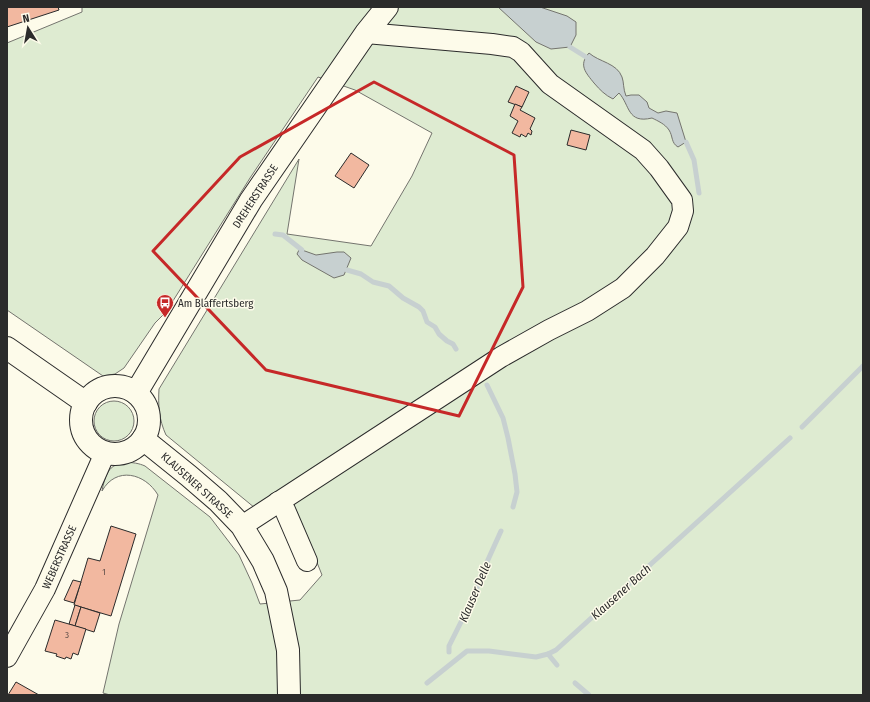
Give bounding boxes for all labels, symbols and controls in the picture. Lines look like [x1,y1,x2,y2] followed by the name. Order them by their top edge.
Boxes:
[8,8,48,48] north arrow
[22,12,31,26] text: N
[230,162,281,231] street label: DREHERSTRASSE
[155,293,175,318] bus stop icon: Am Blaffertsberg
[178,297,254,310] place label: Am Blaffertsberg
[158,450,235,521] street label: KLAUSENER STRASSE
[40,523,79,591] street label: WEBERSTRASSE
[456,559,494,624] water label: Klauser Delle
[588,561,654,623] water label: Klausener Bach
[102,567,106,577] house number: 1
[65,630,69,640] house number: 3

